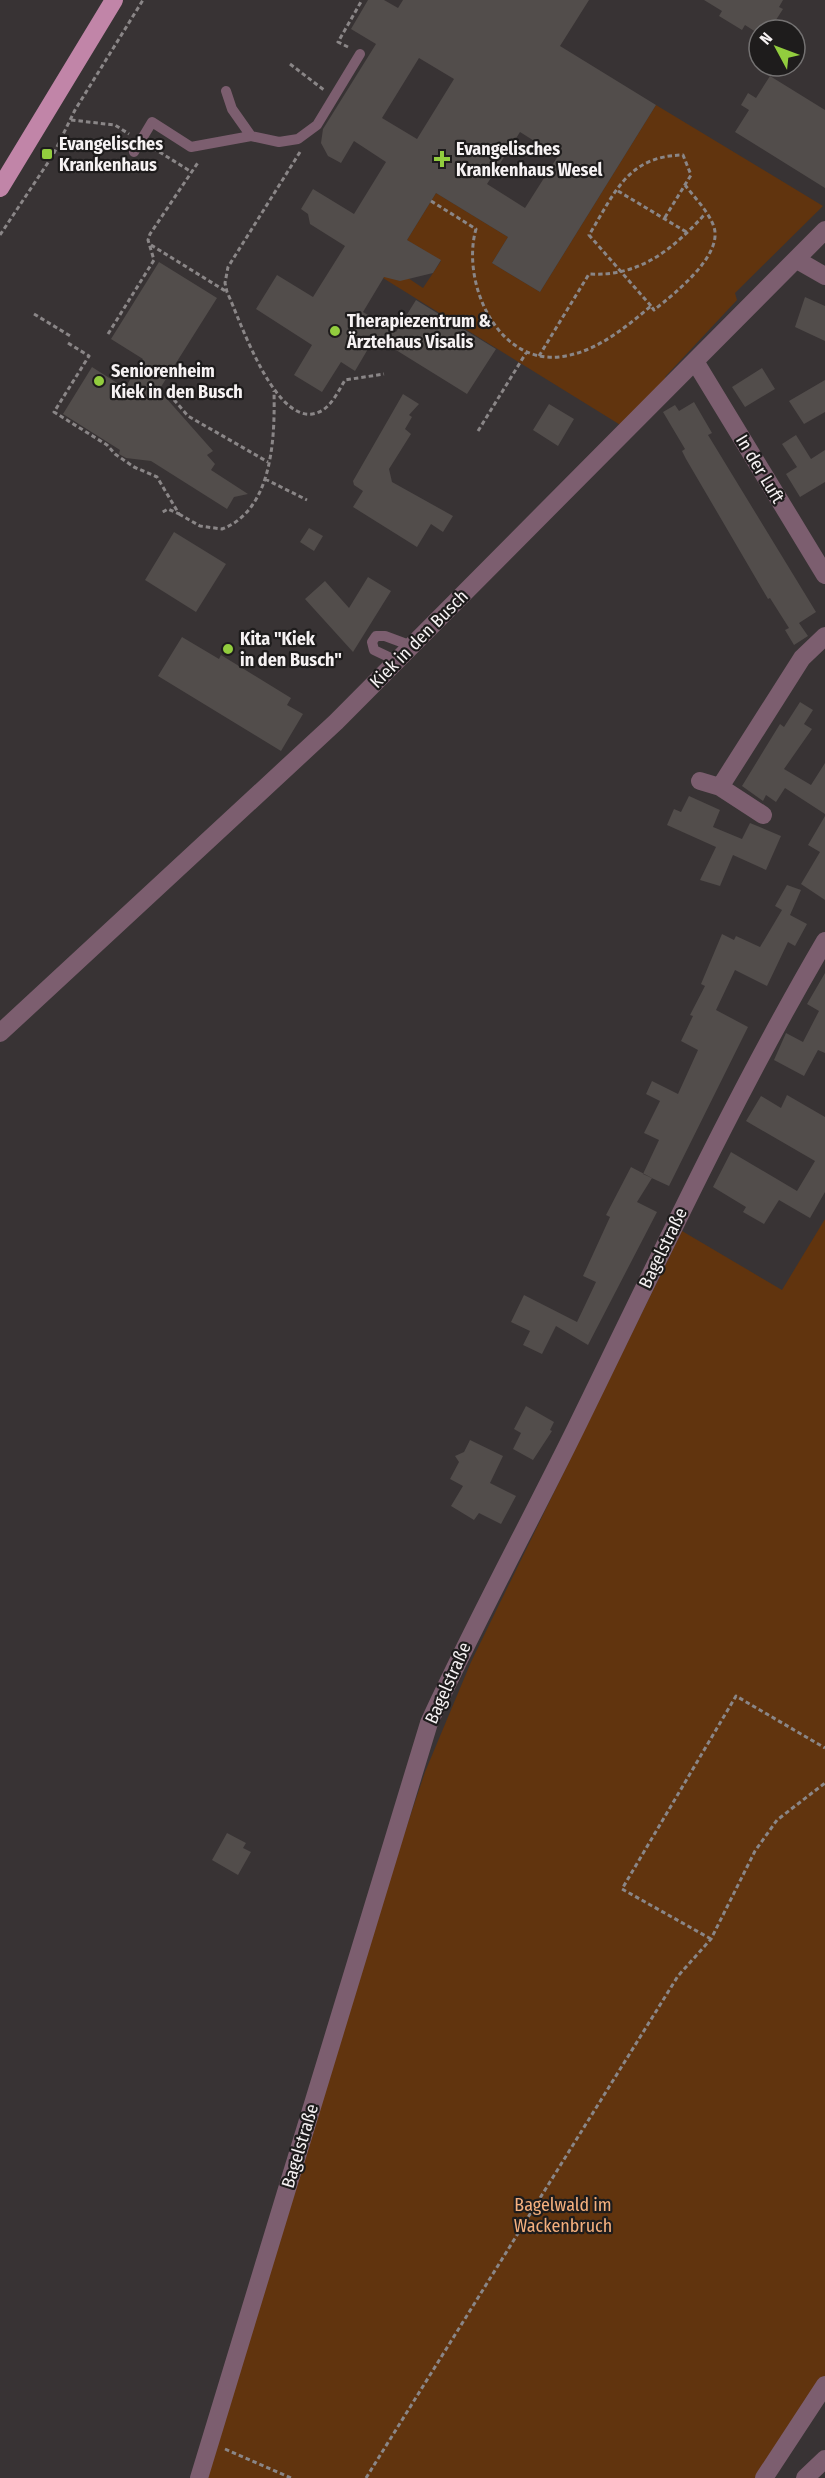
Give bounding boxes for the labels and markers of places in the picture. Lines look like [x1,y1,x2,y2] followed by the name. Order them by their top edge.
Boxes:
[59,133,163,176] place label: Evangelisches Krankenhaus
[456,138,603,181] place label: Evangelisches Krankenhaus Wesel
[40,147,54,161] marker: Evangelisches Krankenhaus
[433,150,451,168] marker: Evangelisches Krankenhaus Wesel
[346,310,491,353] place label: Therapiezentrum & Ärztehaus Visalis
[328,324,342,338] marker: Therapiezentrum & Ärztehaus Visalis
[111,360,243,403] place label: Seniorenheim Kiek in den Busch
[92,374,106,388] marker: Seniorenheim Kiek in den Busch
[240,628,342,671] place label: Kita "Kiek in den Busch"
[221,642,235,656] marker: Kita "Kiek in den Busch"

